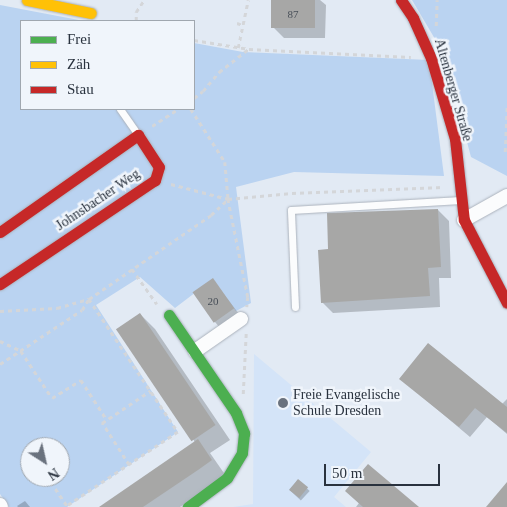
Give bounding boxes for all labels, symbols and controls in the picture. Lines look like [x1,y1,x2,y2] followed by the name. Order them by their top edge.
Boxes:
[288,7,298,21] house number: 87
[20,20,195,110] legend
[67,31,91,47] text: Frei
[430,37,476,143] street label: Altenberger Straße
[67,56,90,72] text: Zäh
[67,81,94,97] text: Stau
[53,166,143,234] street label: Johnsbacher Weg
[208,294,218,308] house number: 20
[293,387,400,420] place label: Freie Evangelische Schule Dresden
[277,397,289,409] marker: Freie Evangelische Schule Dresden
[20,437,70,487] north arrow
[327,454,443,486] scale bar
[45,465,62,483] text: N
[332,465,362,481] text: 50 m

